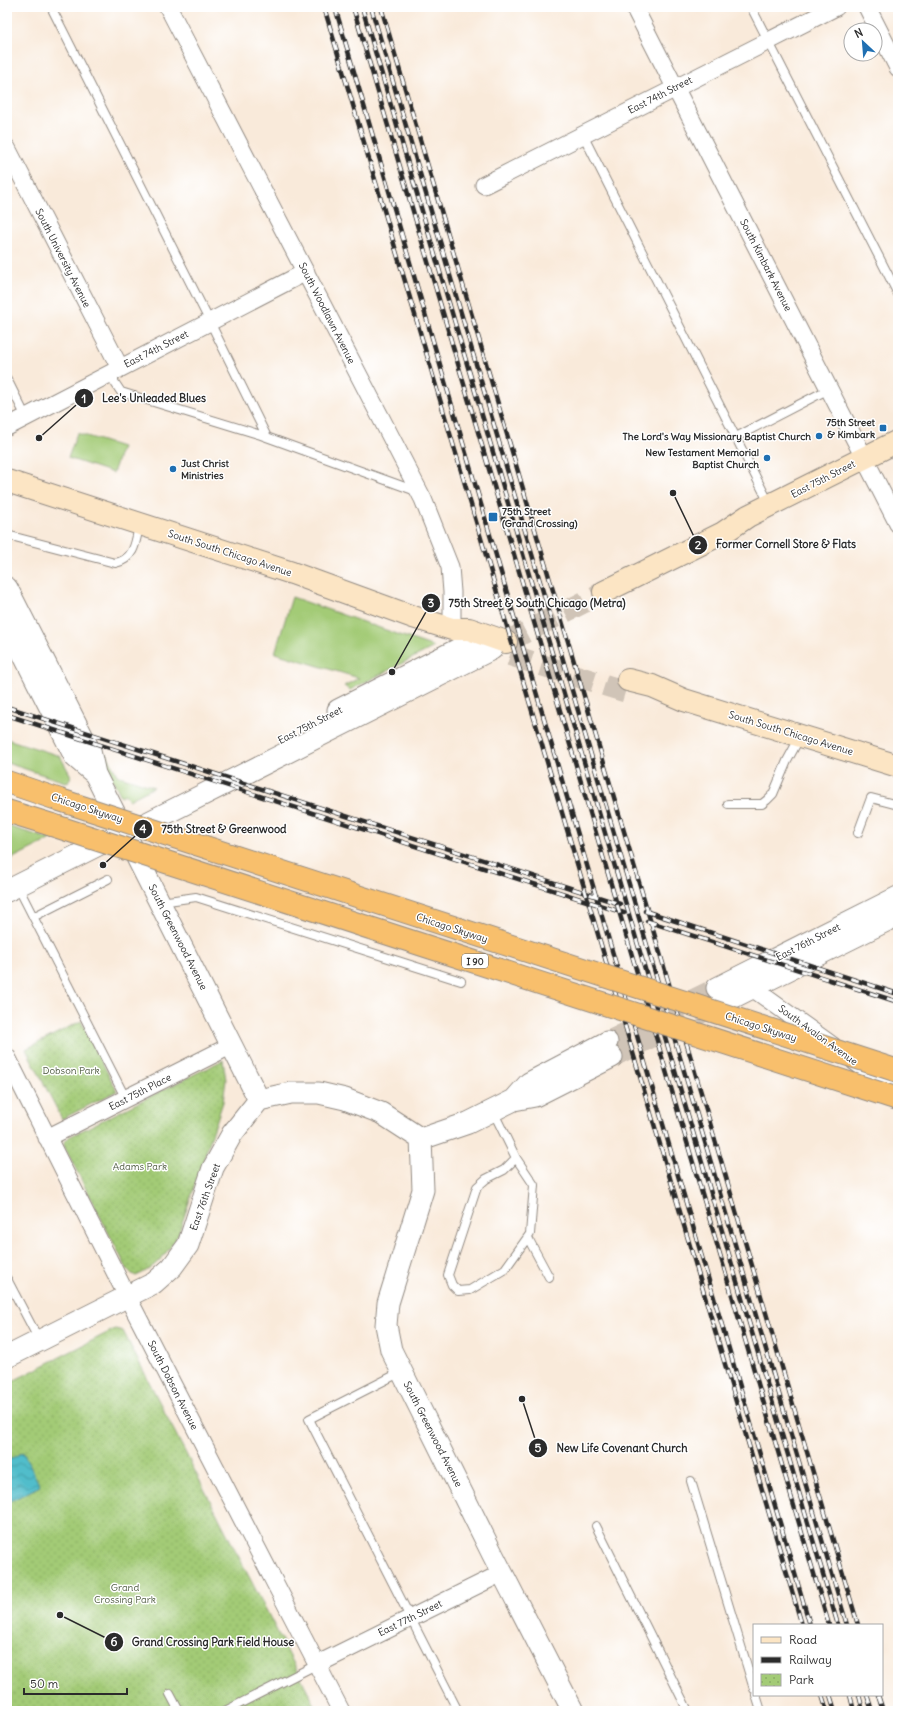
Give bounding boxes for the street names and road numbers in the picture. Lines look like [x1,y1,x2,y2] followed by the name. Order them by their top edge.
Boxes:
[626,73,695,117] street label: East 74th Street
[32,206,94,310] street label: South University Avenue
[737,217,795,313] street label: South Kimbark Avenue
[296,260,358,366] street label: South Woodlawn Avenue
[122,327,191,371] street label: East 74th Street
[789,457,858,501] street label: East 75th Street
[166,527,294,579] street label: South South Chicago Avenue
[276,703,345,747] street label: East 75th Street
[727,708,855,758] street label: South South Chicago Avenue
[50,790,124,826] street label: Chicago Skyway
[146,882,210,992] street label: South Greenwood Avenue
[415,910,489,946] street label: Chicago Skyway
[774,920,843,964] street label: East 76th Street
[462,954,488,968] road number: I 90
[776,1002,860,1068] street label: South Avalon Avenue
[724,1009,798,1045] street label: Chicago Skyway
[107,1071,173,1113] street label: East 75th Place
[187,1161,223,1232] street label: East 76th Street
[145,1338,201,1432] street label: South Dobson Avenue
[401,1379,465,1489] street label: South Greenwood Avenue
[376,1597,445,1639] street label: East 77th Street

